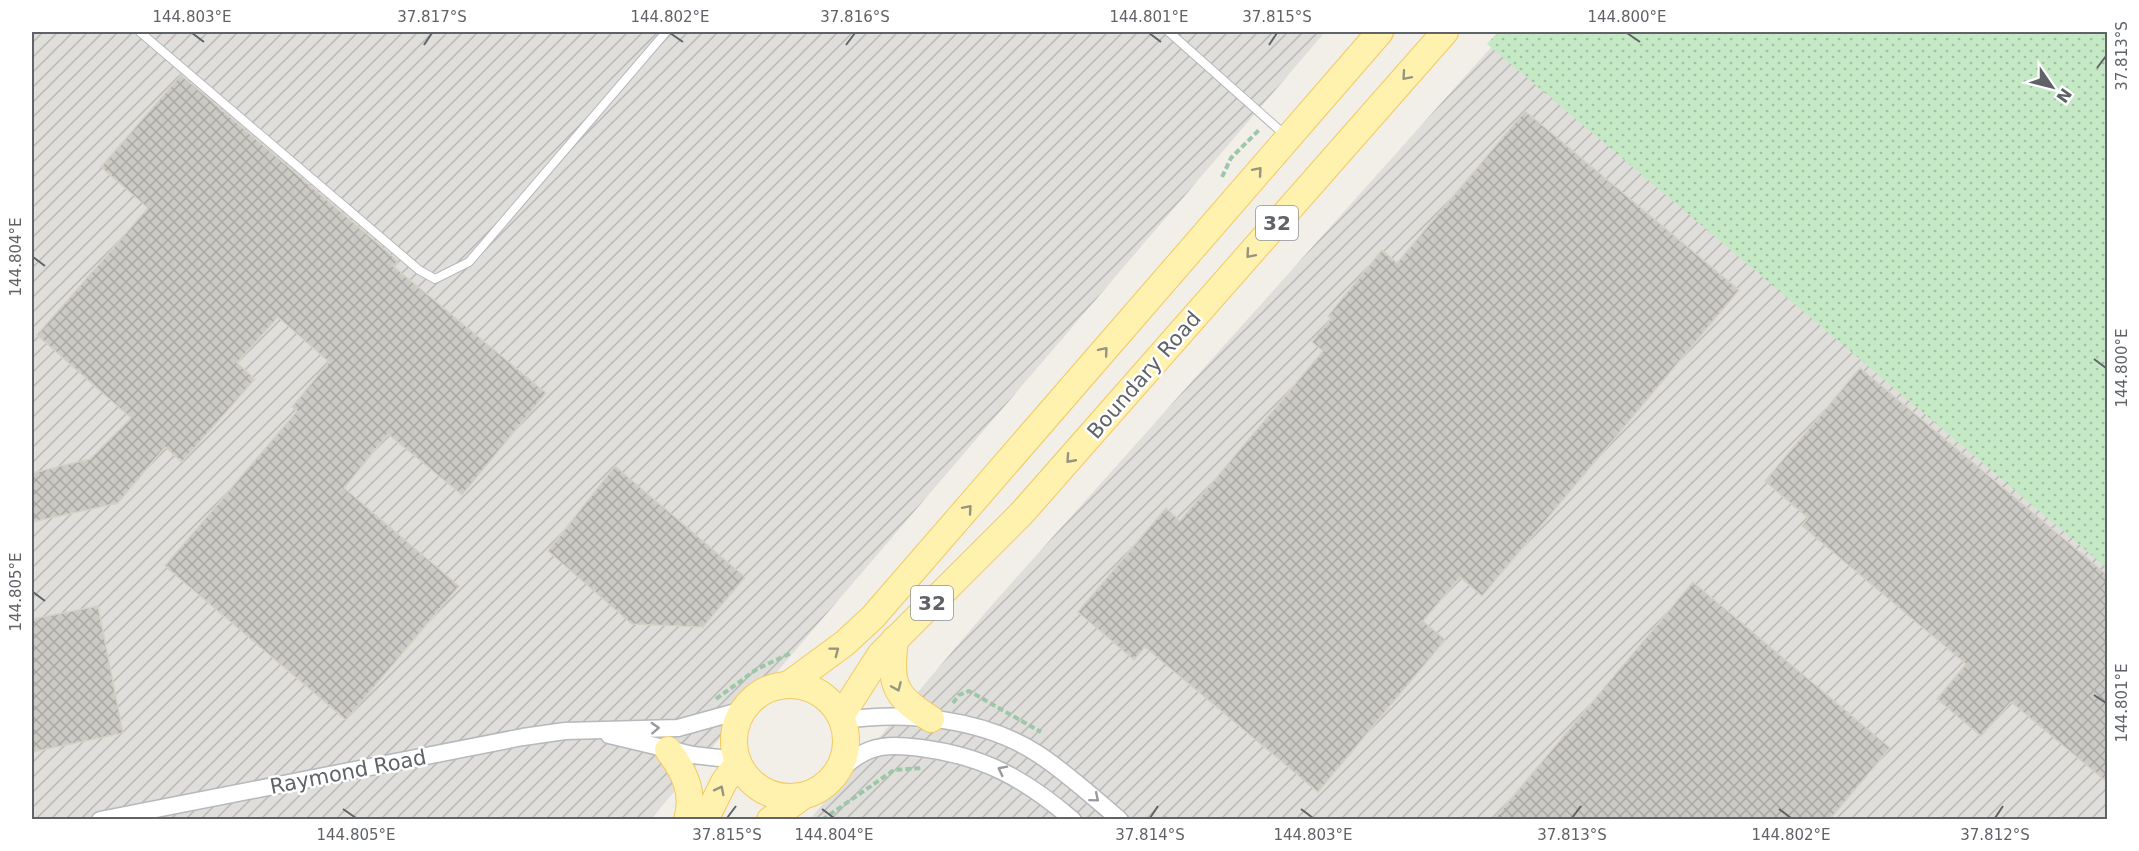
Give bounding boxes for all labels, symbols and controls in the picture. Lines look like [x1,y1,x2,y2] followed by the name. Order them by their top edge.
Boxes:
[152,8,232,26] text: 144.803°E
[397,8,467,26] text: 37.817°S
[630,8,710,26] text: 144.802°E
[820,8,890,26] text: 37.816°S
[1109,8,1189,26] text: 144.801°E
[1242,8,1312,26] text: 37.815°S
[1587,8,1667,26] text: 144.800°E
[2113,21,2131,91] text: 37.813°S
[2022,57,2082,117] north arrow
[1402,69,1413,79] one-way arrow
[2052,84,2075,106] text: N
[1251,168,1262,178] one-way arrow
[1256,206,1298,240] road number: 32
[7,217,25,297] text: 144.804°E
[1246,247,1257,258] one-way arrow
[1082,307,1206,443] street label: Boundary Road
[2113,328,2131,408] text: 144.800°E
[1097,347,1108,358] one-way arrow
[1066,452,1077,463] one-way arrow
[961,505,972,516] one-way arrow
[7,552,25,632] text: 144.805°E
[911,586,953,620] road number: 32
[829,647,840,658] one-way arrow
[2113,663,2131,743] text: 144.801°E
[890,680,902,691] one-way arrow
[650,721,659,734] one-way arrow
[268,745,428,799] street label: Raymond Road
[998,766,1009,778] one-way arrow
[713,786,724,796] one-way arrow
[1088,791,1099,802] one-way arrow
[316,826,396,844] text: 144.805°E
[692,826,762,844] text: 37.815°S
[794,826,874,844] text: 144.804°E
[1115,826,1185,844] text: 37.814°S
[1273,826,1353,844] text: 144.803°E
[1537,826,1607,844] text: 37.813°S
[1751,826,1831,844] text: 144.802°E
[1960,826,2030,844] text: 37.812°S

